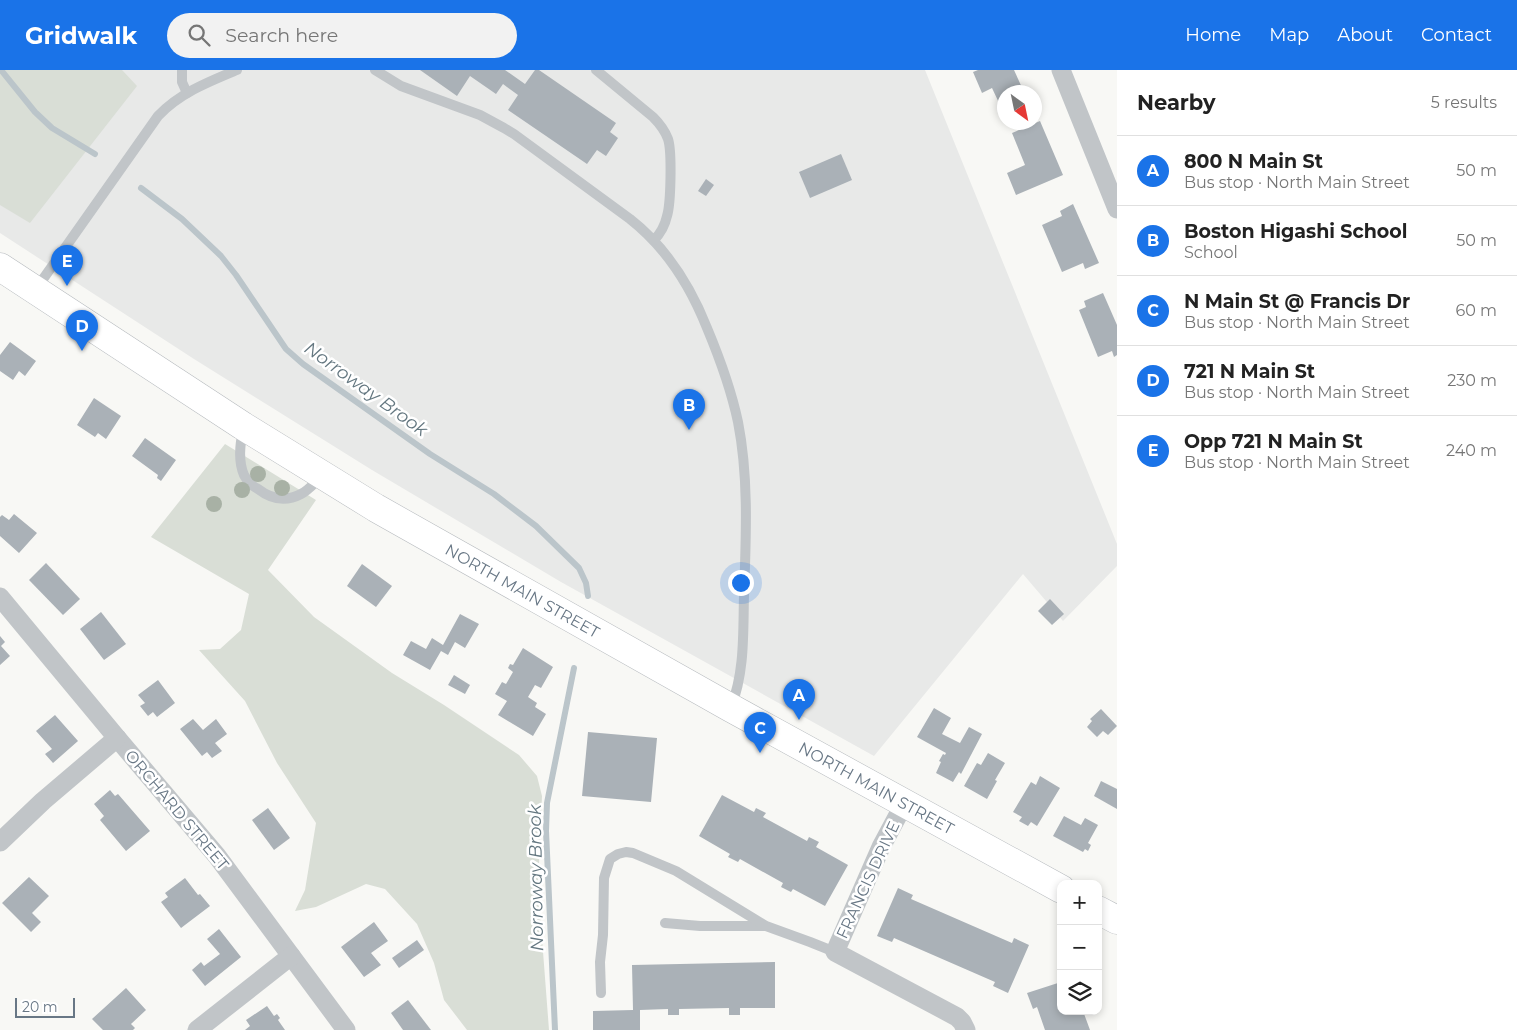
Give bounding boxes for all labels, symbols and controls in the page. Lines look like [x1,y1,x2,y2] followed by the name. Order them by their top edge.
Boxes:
[167,13,517,58] search box
[25,21,137,50] text: Gridwalk
[185,21,213,49] icon: search
[225,24,338,47] text: Search here
[1185,24,1241,46] text: Home
[1269,24,1309,46] text: Map
[1337,24,1393,46] text: About
[1421,24,1492,46] text: Contact
[997,85,1042,130] north arrow
[1137,90,1216,115] text: Nearby
[1431,93,1497,112] text: 5 results
[1184,150,1323,173] text: 800 N Main St
[1147,161,1159,180] text: A
[1456,161,1497,180] text: 50 m
[1184,173,1410,192] text: Bus stop · North Main Street
[1184,220,1407,243] text: Boston Higashi School
[1147,231,1159,250] text: B
[1456,231,1497,250] text: 50 m
[1184,243,1238,262] text: School
[51,245,83,286] pin: E
[1184,290,1410,313] text: N Main St @ Francis Dr
[1147,301,1159,320] text: C
[1455,301,1497,320] text: 60 m
[66,310,98,351] pin: D
[1184,313,1410,332] text: Bus stop · North Main Street
[300,337,433,442] water label: Norroway Brook
[1184,360,1315,383] text: 721 N Main St
[1146,371,1160,390] text: D
[1447,371,1497,390] text: 230 m
[1184,383,1410,402] text: Bus stop · North Main Street
[673,389,705,430] pin: B
[1184,430,1363,453] text: Opp 721 N Main St
[1148,441,1158,460] text: E
[1446,441,1497,460] text: 240 m
[1184,453,1410,472] text: Bus stop · North Main Street
[442,540,604,642] street label: NORTH MAIN STREET
[728,570,754,596] your location
[783,679,815,720] pin: A
[744,712,776,753] pin: C
[796,738,958,838] street label: NORTH MAIN STREET
[121,746,233,874] street label: ORCHARD STREET
[524,803,548,952] water label: Norroway Brook
[832,818,904,942] street label: FRANCIS DRIVE
[1057,880,1102,1015] map controls
[1057,880,1102,925] button: +
[1057,925,1102,970] button: −
[1057,970,1102,1015] button: layers
[15,995,75,1018] scale bar
[22,998,58,1016] text: 20 m

